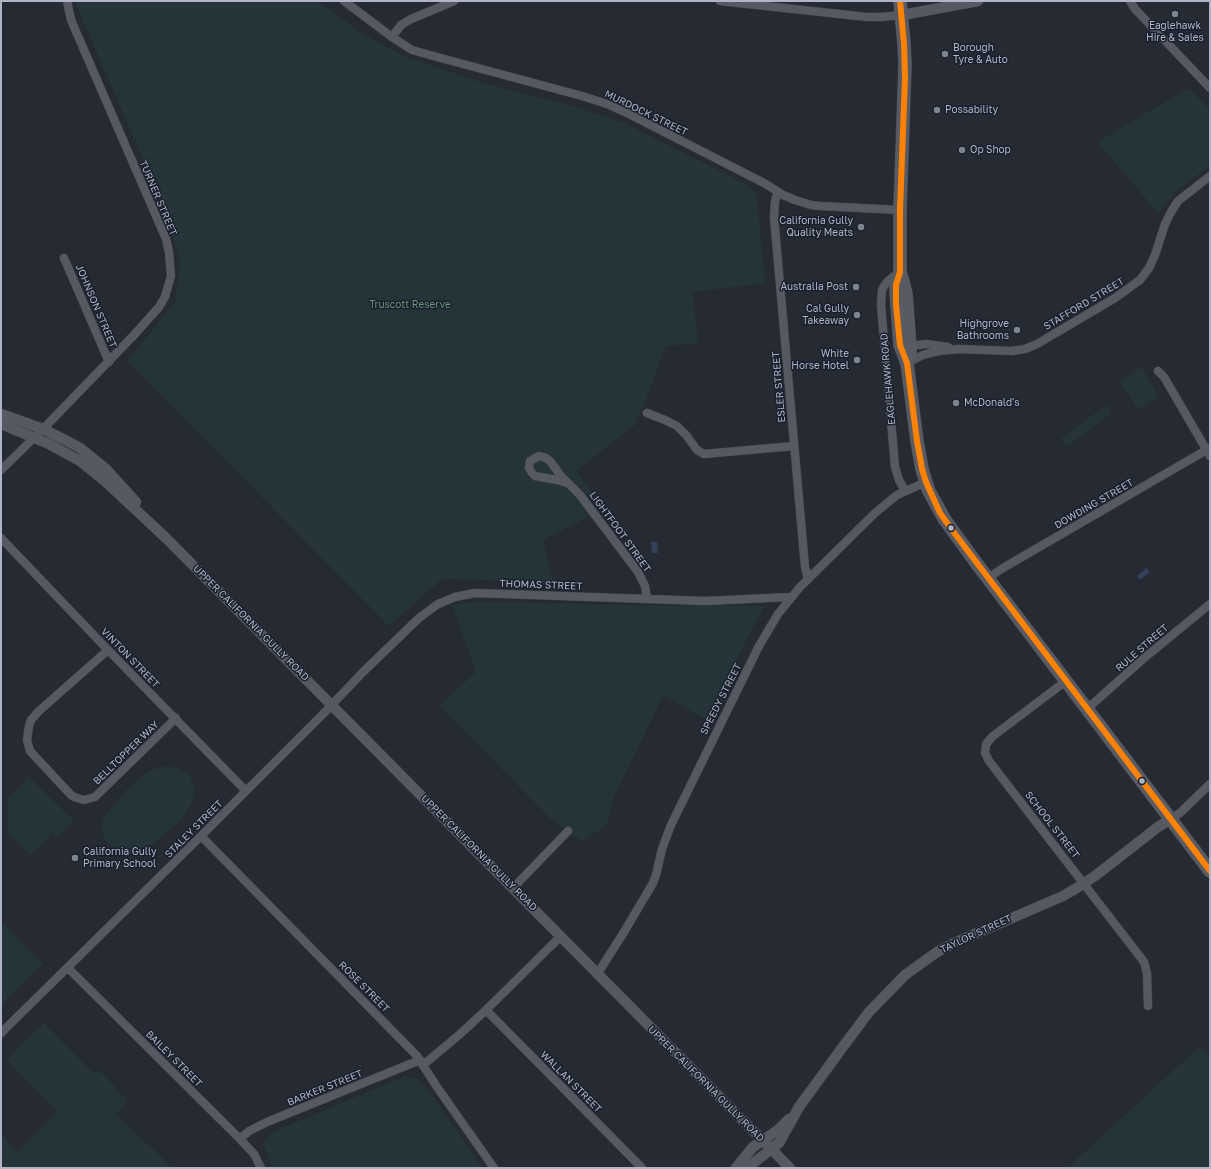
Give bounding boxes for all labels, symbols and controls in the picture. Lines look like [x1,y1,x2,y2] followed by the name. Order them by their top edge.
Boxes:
[1170,9,1180,19] marker: Eaglehawk Hire & Sales
[1146,20,1204,44] place label: Eaglehawk Hire & Sales
[953,42,1008,66] place label: Borough Tyre & Auto
[940,49,950,59] marker: Borough Tyre & Auto
[602,88,690,138] street label: MURDOCK STREET
[945,104,998,116] place label: Possability
[932,105,942,115] marker: Possability
[970,144,1011,156] place label: Op Shop
[957,145,967,155] marker: Op Shop
[137,158,179,238] street label: TURNER STREET
[779,215,853,238] place label: California Gully Quality Meats
[856,222,866,232] marker: California Gully Quality Meats
[73,262,119,350] street label: JOHNSON STREET
[1042,275,1126,333] street label: STAFFORD STREET
[780,281,848,293] place label: AustralIa Post
[851,282,861,292] marker: AustralIa Post
[369,299,451,311] park label: Truscott Reserve
[802,303,849,326] place label: Cal Gully Takeaway
[852,310,862,320] marker: Cal Gully Takeaway
[957,318,1009,342] place label: Highgrove Bathrooms
[1012,325,1022,335] marker: Highgrove Bathrooms
[878,333,898,425] street label: EAGLEHAWK ROAD
[791,348,849,372] place label: White Horse Hotel
[770,351,788,423] street label: ESLER STREET
[852,355,862,365] marker: White Horse Hotel
[964,397,1020,409] place label: McDonald's
[951,398,961,408] marker: McDonald's
[1052,477,1136,531] street label: DOWDING STREET
[587,489,653,575] street label: LIGHTFOOT STREET
[946,523,956,533] unlabelled marker
[190,562,312,684] street label: UPPER CALIFORNIA GULLY ROAD
[499,578,583,592] street label: THOMAS STREET
[1113,622,1171,674] street label: RULE STREET
[98,626,162,690] street label: VINTON STREET
[698,661,744,737] street label: SPEEDY STREET
[91,719,161,787] street label: BELLTOPPER WAY
[1137,776,1147,786] unlabelled marker
[1022,789,1082,861] street label: SCHOOL STREET
[418,792,540,914] street label: UPPER CALIFORNIA GULLY ROAD
[163,798,225,860] street label: STALEY STREET
[83,846,157,870] place label: California Gully Primary School
[70,853,80,863] marker: California Gully Primary School
[938,912,1014,956] street label: TAYLOR STREET
[336,959,392,1015] street label: ROSE STREET
[645,1023,767,1145] street label: UPPER CALIFORNIA GULLY ROAD
[143,1028,205,1090] street label: BAILEY STREET
[538,1049,604,1115] street label: WALLAN STREET
[286,1067,364,1109] street label: BARKER STREET

